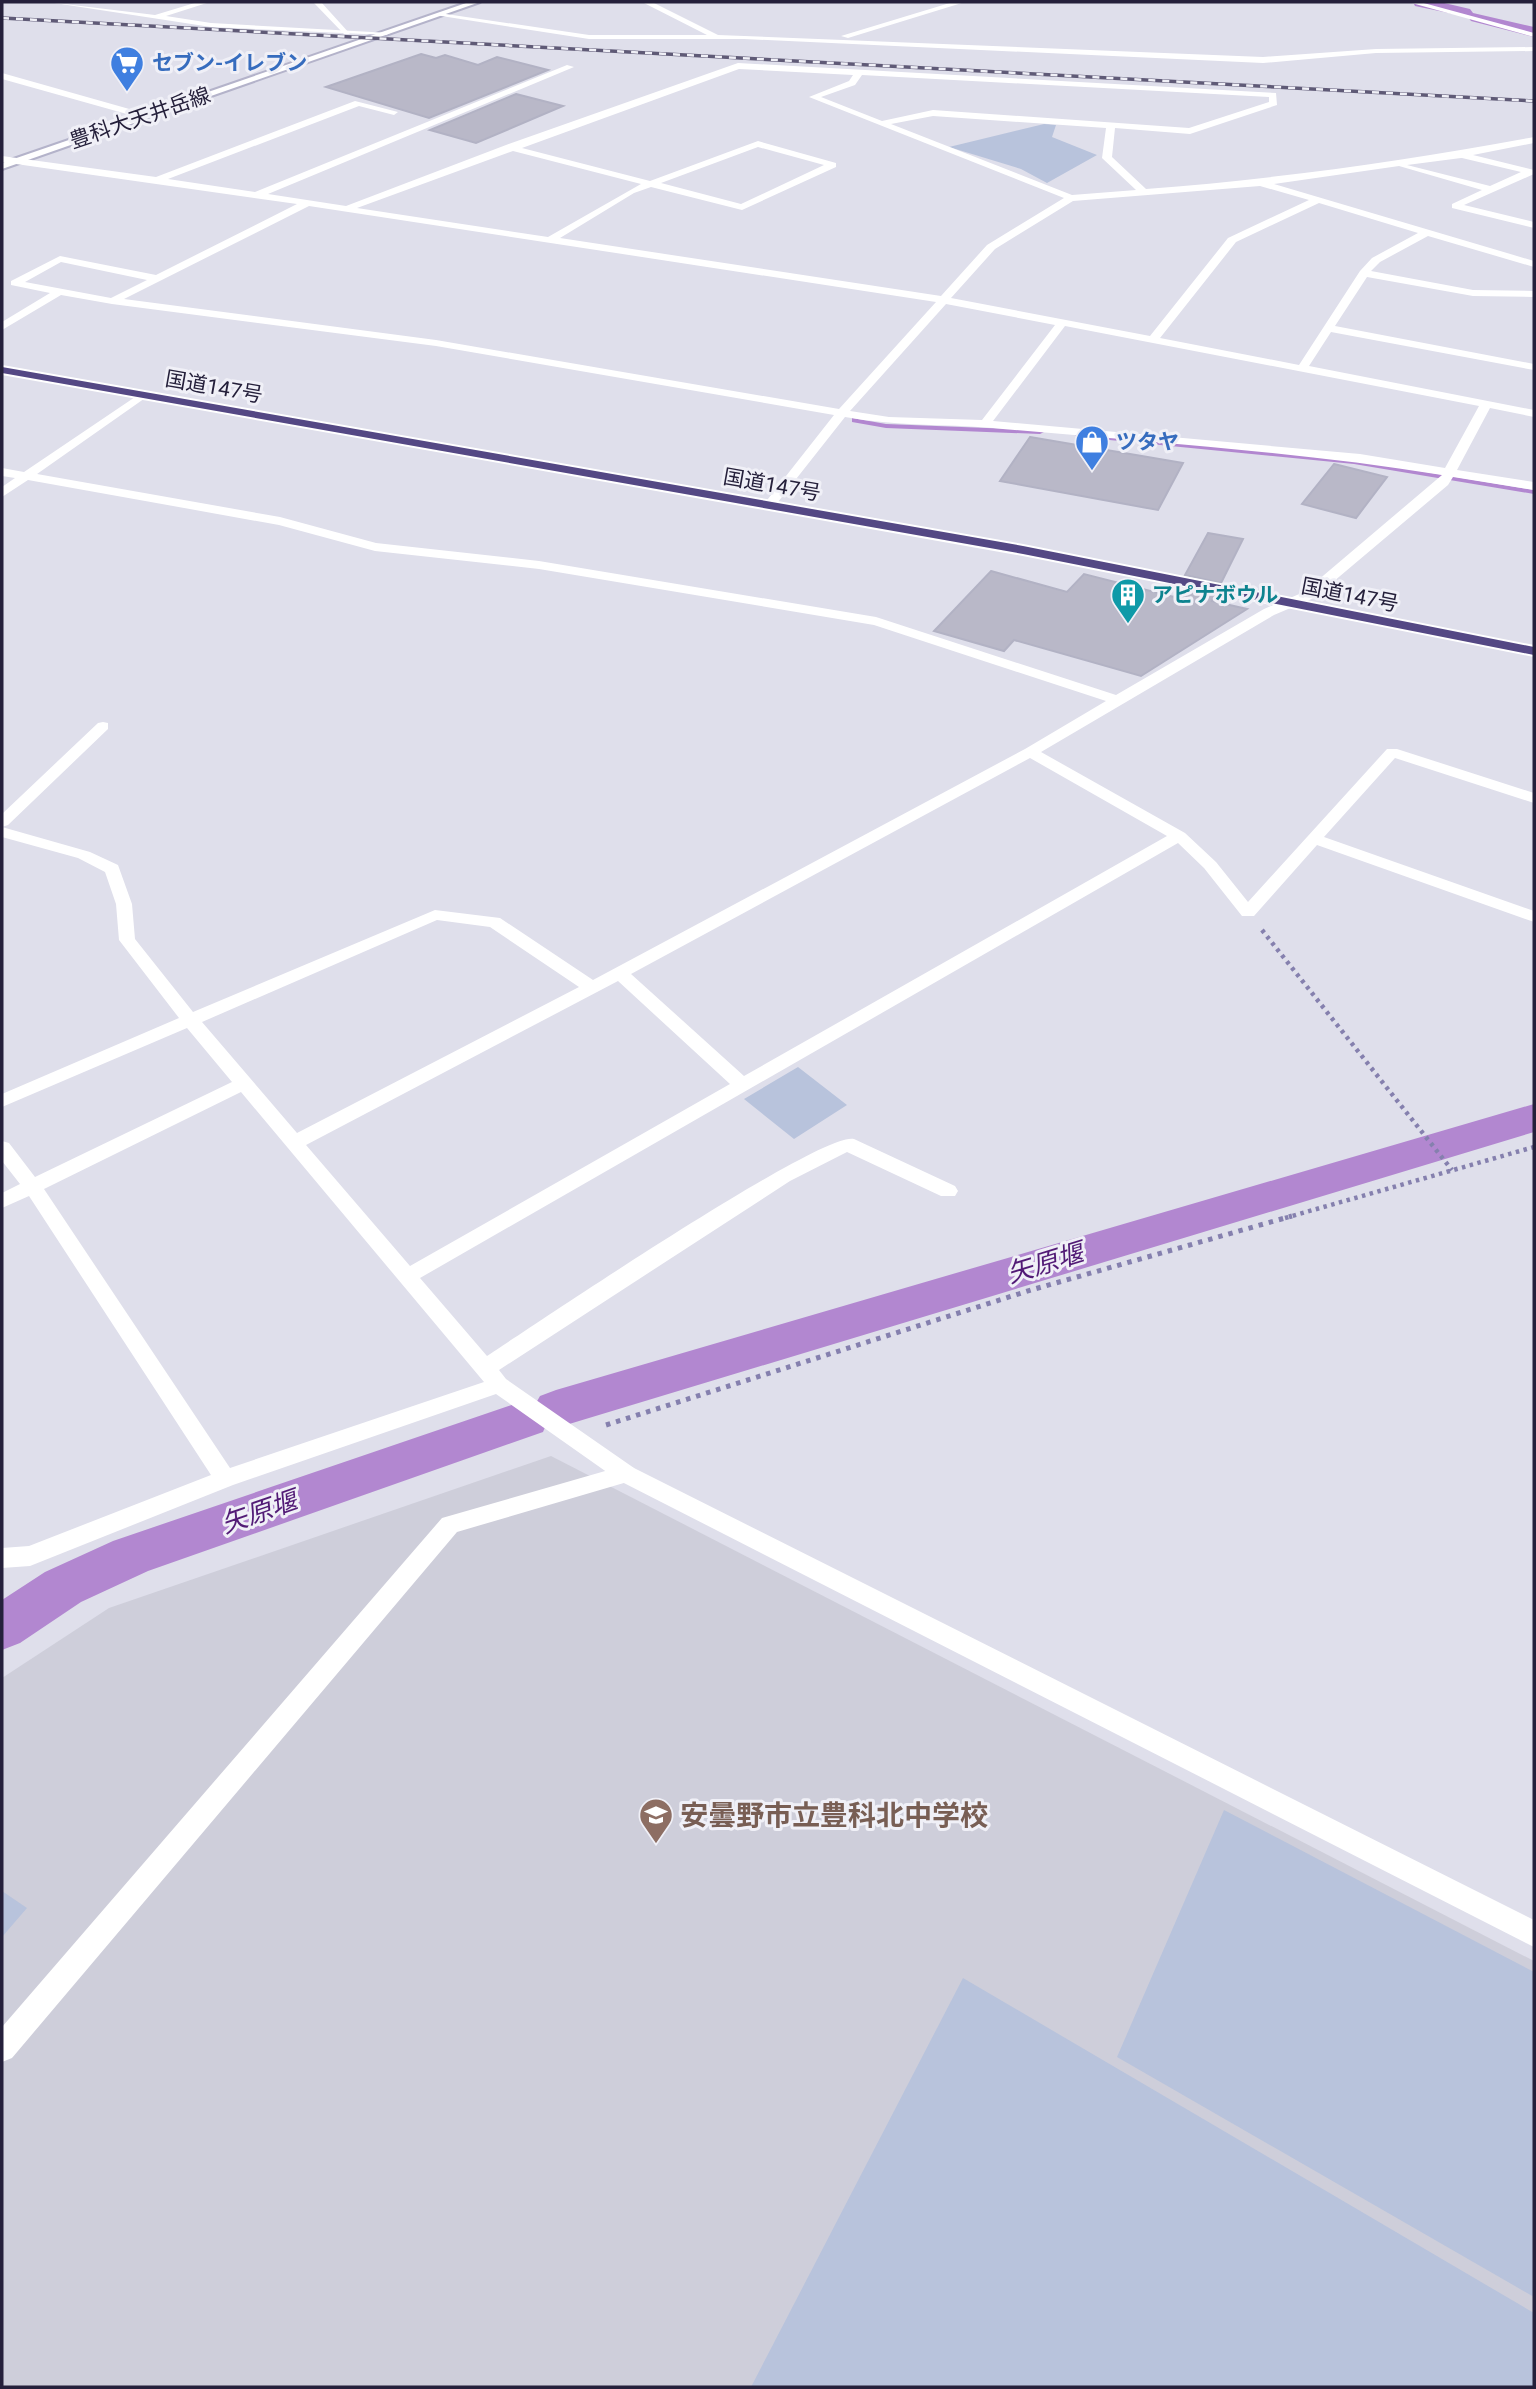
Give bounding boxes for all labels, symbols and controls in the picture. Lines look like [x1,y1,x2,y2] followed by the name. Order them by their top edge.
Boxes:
[108,44,146,93] supermarket icon: セブン-イレブン
[152,51,307,75] place label: セブン-イレブン
[67,83,213,153] street label: 豊科大天井岳線
[163,367,265,407] street label: 国道147号
[1073,423,1111,472] shop icon: ツタヤ
[1116,430,1179,454] place label: ツタヤ
[721,465,823,505] street label: 国道147号
[1299,574,1401,616] street label: 国道147号
[1109,576,1147,625] building icon: アピナボウル
[1152,583,1278,607] place label: アピナボウル
[1003,1236,1090,1289] water label: 矢原堰
[217,1484,305,1539] water label: 矢原堰
[637,1796,675,1845] school or university icon: 安曇野市立豊科北中学校
[680,1799,988,1832] place label: 安曇野市立豊科北中学校

